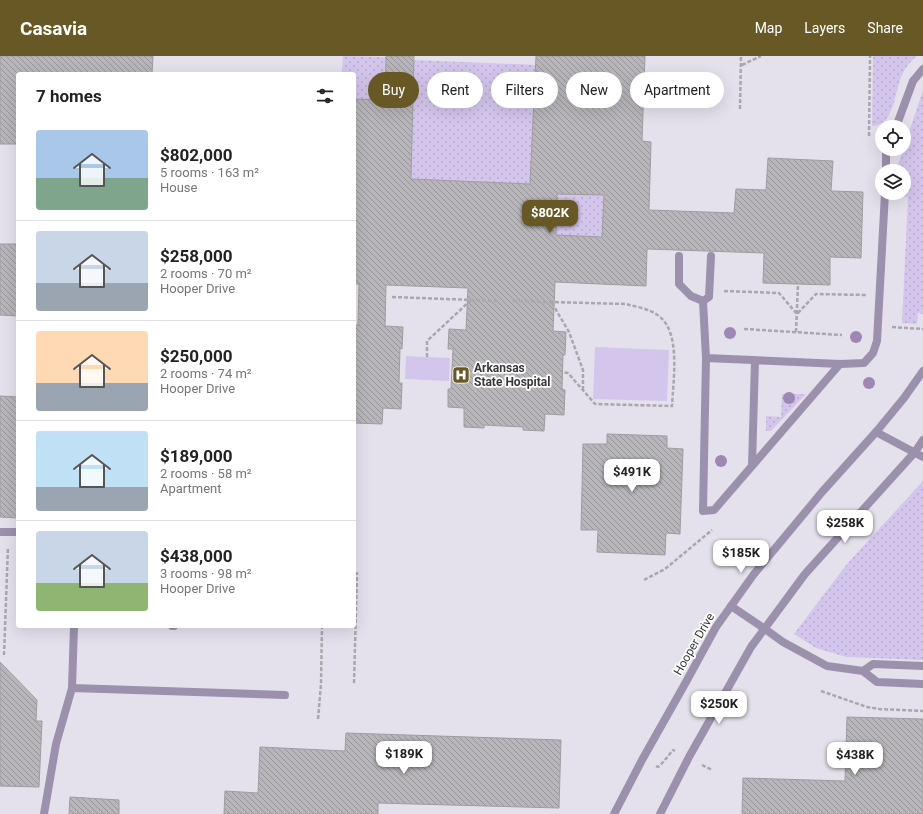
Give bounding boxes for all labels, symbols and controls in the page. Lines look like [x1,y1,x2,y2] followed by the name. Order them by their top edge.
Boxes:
[20,17,87,40] text: Casavia
[755,20,782,36] text: Map
[804,20,845,36] text: Layers
[867,20,903,36] text: Share
[368,72,419,108] chip: Buy
[427,72,483,108] chip: Rent
[491,72,558,108] chip: Filters
[566,72,622,108] chip: New
[630,72,724,108] chip: Apartment
[314,85,336,107] icon: filters
[36,86,102,106] text: 7 homes
[875,120,911,200] map controls
[875,120,911,156] button: locate
[160,145,232,165] text: $802,000
[68,146,116,194] icon: home
[875,164,911,200] button: layers
[160,165,259,180] text: 5 rooms · 163 m²
[160,180,197,195] text: House
[522,200,578,234] pin: $802K
[531,205,569,220] text: $802K
[160,246,232,266] text: $258,000
[68,247,116,295] icon: home
[160,266,252,281] text: 2 rooms · 70 m²
[160,281,235,296] text: Hooper Drive
[160,346,232,366] text: $250,000
[68,347,116,395] icon: home
[474,361,550,389] place label: Arkansas State Hospital
[451,365,471,385] hospital icon: Arkansas State Hospital
[160,366,252,381] text: 2 rooms · 74 m²
[160,381,235,396] text: Hooper Drive
[160,446,232,466] text: $189,000
[68,447,116,495] icon: home
[604,459,660,493] pin: $491K
[613,464,651,479] text: $491K
[160,466,252,481] text: 2 rooms · 58 m²
[160,481,222,496] text: Apartment
[817,510,873,544] pin: $258K
[826,515,864,530] text: $258K
[713,540,769,574] pin: $185K
[722,545,760,560] text: $185K
[160,546,232,566] text: $438,000
[68,547,116,595] icon: home
[160,566,252,581] text: 3 rooms · 98 m²
[160,581,235,596] text: Hooper Drive
[671,610,717,678] street label: Hooper Drive
[691,691,747,725] pin: $250K
[700,696,738,711] text: $250K
[376,741,432,775] pin: $189K
[827,742,883,776] pin: $438K
[385,746,423,761] text: $189K
[836,747,874,762] text: $438K

